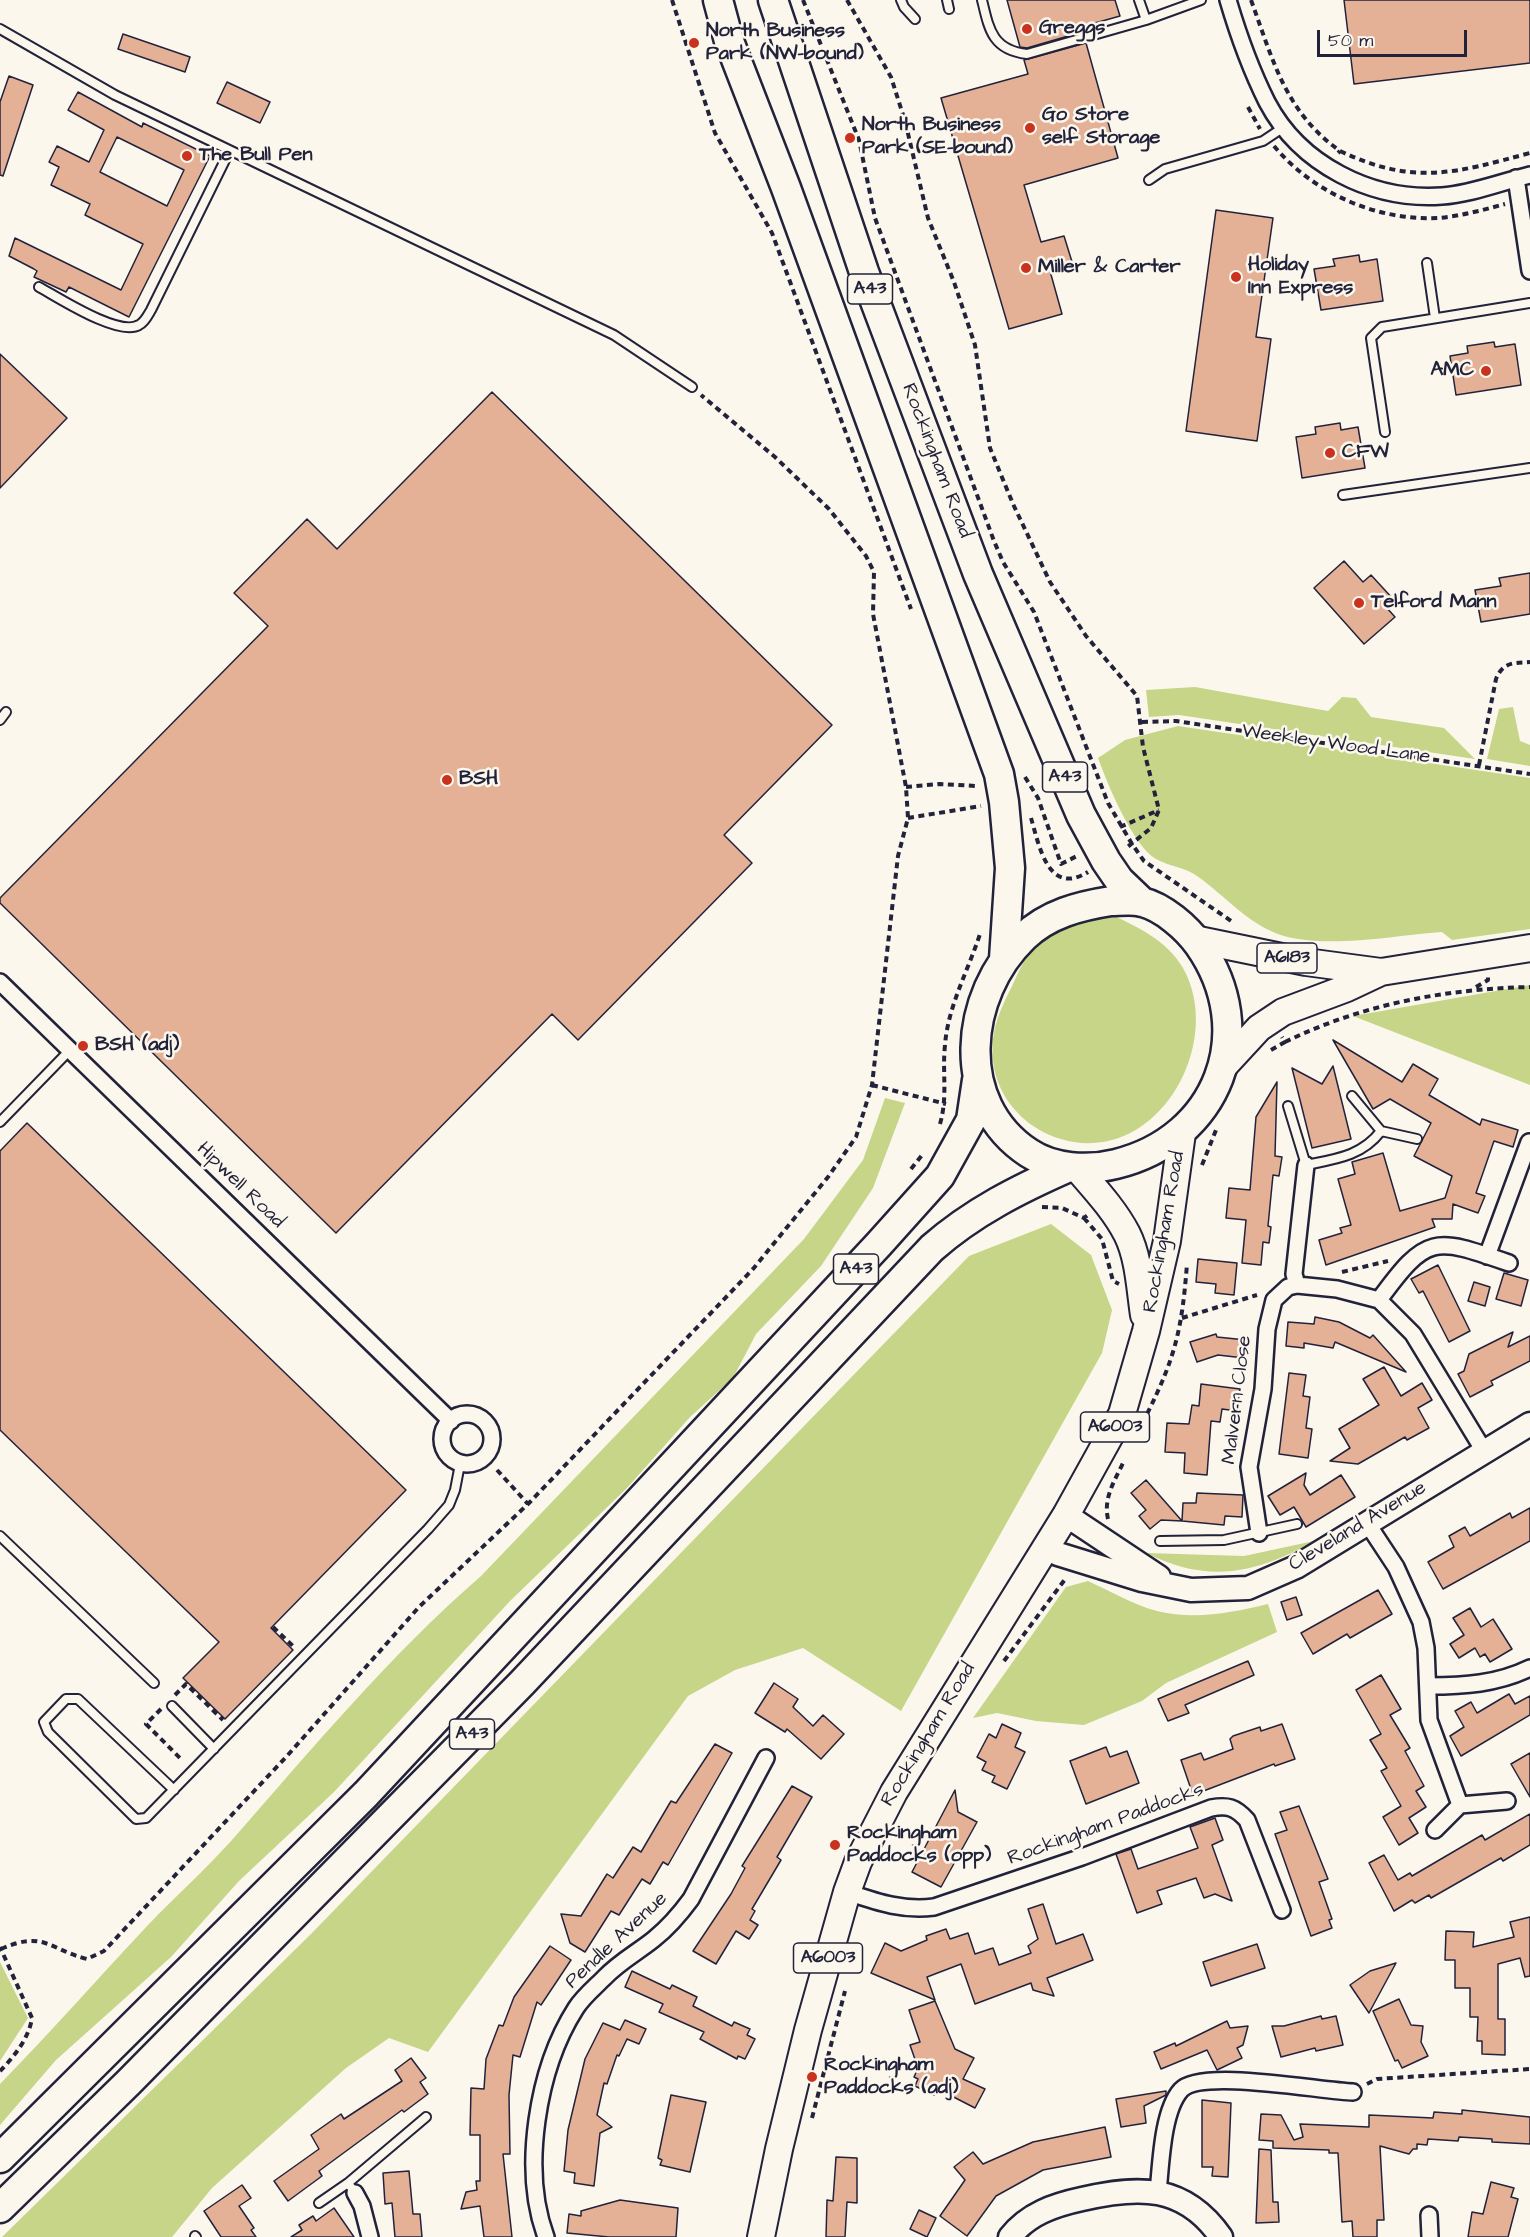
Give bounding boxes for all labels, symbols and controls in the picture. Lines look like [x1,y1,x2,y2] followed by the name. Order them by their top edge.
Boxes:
[1039,17,1105,41] place label: Greggs
[1320,18,1470,56] scale bar
[706,20,864,67] place label: North Business Park (NW-bound)
[1020,22,1034,36] marker: Greggs
[1328,28,1373,53] text: 50 m
[687,36,701,50] marker: North Business Park (NW-bound)
[1042,104,1160,151] place label: Go Store self Storage
[862,114,1013,161] place label: North Business Park (SE-bound)
[1023,121,1037,135] marker: Go Store self Storage
[843,131,857,145] marker: North Business Park (SE-bound)
[199,144,312,168] place label: The Bull Pen
[180,149,194,163] marker: The Bull Pen
[1248,254,1353,301] place label: Holiday Inn Express
[1038,256,1180,280] place label: Miller & Carter
[1019,261,1033,275] marker: Miller & Carter
[1229,270,1243,284] marker: Holiday Inn Express
[848,274,892,304] road number: A43
[1430,359,1474,383] place label: AMC
[1479,364,1493,378] marker: AMC
[896,380,976,542] street label: Rockingham Road
[1342,441,1389,465] place label: CFW
[1323,446,1337,460] marker: CFW
[1371,591,1497,615] place label: Telford Mann
[1352,596,1366,610] marker: Telford Mann
[1240,720,1432,770] street label: Weekley Wood Lane
[1042,762,1088,792] road number: A43
[459,768,498,792] place label: BSH
[440,773,454,787] marker: BSH
[1257,943,1317,973] road number: A6183
[95,1034,179,1058] place label: BSH (adj)
[76,1039,90,1053] marker: BSH (adj)
[191,1138,289,1234] street label: Hipwell Road
[1139,1149,1191,1315] street label: Rockingham Road
[834,1254,878,1284] road number: A43
[1218,1334,1258,1466] street label: Malvern Close
[1080,1412,1150,1442] road number: A6003
[1285,1477,1431,1577] street label: Cleveland Avenue
[877,1659,981,1811] street label: Rockingham Road
[450,1719,494,1749] road number: A43
[1005,1778,1207,1872] street label: Rockingham Paddocks
[847,1822,991,1869] place label: Rockingham Paddocks (opp)
[828,1838,842,1852] marker: Rockingham Paddocks (opp)
[561,1888,673,1994] street label: Pendle Avenue
[794,1943,862,1973] road number: A6003
[824,2054,959,2101] place label: Rockingham Paddocks (adj)
[805,2070,819,2084] marker: Rockingham Paddocks (adj)

